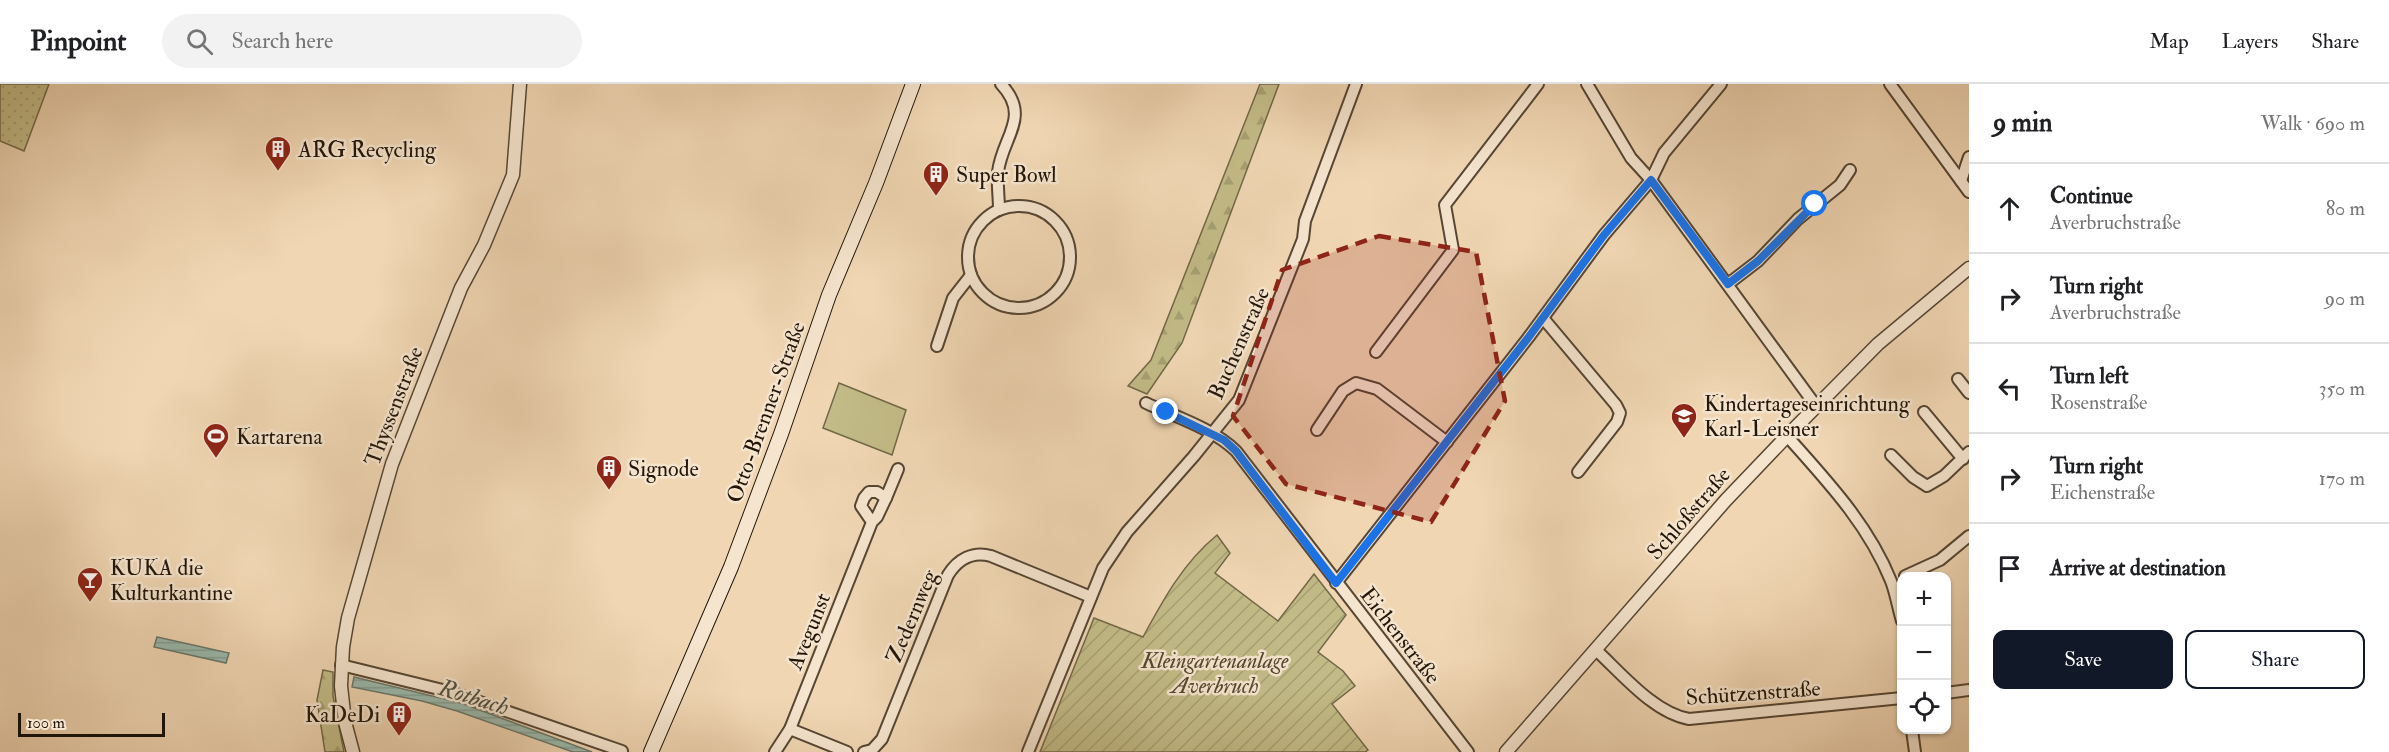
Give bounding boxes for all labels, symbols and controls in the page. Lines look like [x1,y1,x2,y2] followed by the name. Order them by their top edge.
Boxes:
[162,14,582,68] search box
[30,24,126,59] text: Pinpoint
[183,25,216,58] icon: search
[231,27,333,55] text: Search here
[2149,28,2189,55] text: Map
[2222,28,2278,55] text: Layers
[2311,28,2359,55] text: Share
[1993,107,2052,139] text: 9 min
[2261,111,2365,136] text: Walk · 690 m
[263,134,293,172] building icon: ARG Recycling
[297,136,437,164] place label: ARG Recycling
[921,159,951,197] building icon: Super Bowl
[956,161,1057,190] place label: Super Bowl
[2050,182,2133,210] text: Continue
[1801,190,1827,216] route start
[1993,192,2026,225] icon: ahead
[2326,196,2365,221] text: 80 m
[2050,210,2181,235] text: Averbruchstraße
[2050,272,2143,300] text: Turn right
[1993,282,2026,315] icon: right
[1202,283,1276,404] street label: Buchenstraße
[2325,286,2365,311] text: 90 m
[2050,300,2181,325] text: Averbruchstraße
[720,318,812,507] street label: Otto-Brenner-Straße
[358,343,430,470] street label: Thyssenstraße
[2050,362,2129,390] text: Turn left
[1993,372,2026,405] icon: left
[2319,376,2365,401] text: 350 m
[1704,390,1911,443] place label: Kindertageseinrichtung Karl-Leisner
[2050,390,2147,415] text: Rosenstraße
[1152,398,1178,424] route end
[1669,401,1699,439] school or university icon: Kindertageseinrichtung Karl-Leisner
[201,421,231,459] sports icon: Kartarena
[236,423,323,451] place label: Kartarena
[2050,452,2143,480] text: Turn right
[594,453,624,491] building icon: Signode
[628,455,699,483] place label: Signode
[1641,462,1737,566] street label: Schloßstraße
[1993,462,2026,495] icon: right
[2319,466,2365,491] text: 170 m
[2050,480,2155,505] text: Eichenstraße
[1993,552,2026,585] icon: arrive
[110,554,233,607] place label: KUKA die Kulturkantine
[2050,554,2226,582] text: Arrive at destination
[75,565,105,603] bar icon: KUKA die Kulturkantine
[880,565,944,667] street label: Zedernweg
[1897,572,1951,734] map controls
[1897,572,1951,626] button: +
[1354,581,1447,690] street label: Eichenstraße
[781,589,837,675] street label: Avegunst
[1897,626,1951,680] button: −
[1993,630,2173,689] button: Save
[2185,630,2365,689] button: Share
[1141,647,1289,700] park label: Kleingartenanlage Averbruch
[434,672,513,723] water label: Rotbach
[1685,674,1821,712] street label: Schützenstraße
[1897,680,1951,734] button: locate
[384,699,414,737] building icon: KaDeDi
[305,701,380,729] place label: KaDeDi
[18,710,165,738] scale bar
[27,713,65,733] text: 100 m

